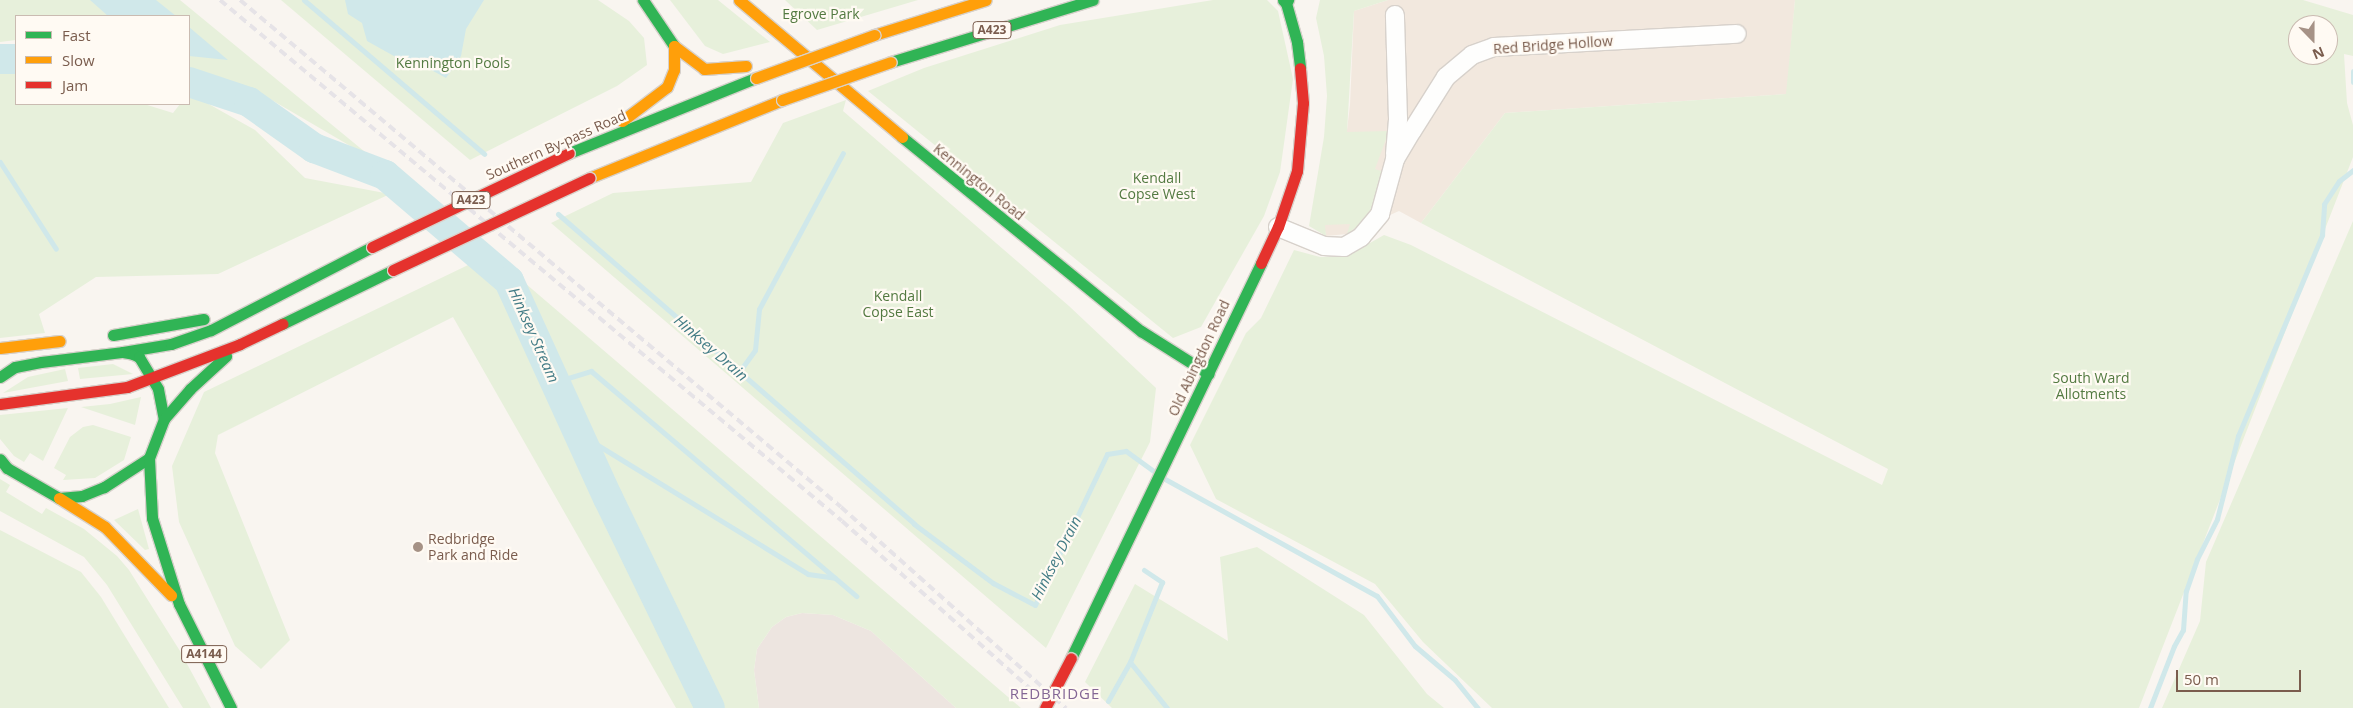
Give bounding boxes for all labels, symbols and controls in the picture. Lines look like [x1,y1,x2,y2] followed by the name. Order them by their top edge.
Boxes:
[782,6,860,22] park label: Egrove Park
[15,15,190,105] legend
[2288,15,2338,65] north arrow
[972,20,1012,40] road number: A423
[62,25,91,45] text: Fast
[1493,32,1613,58] street label: Red Bridge Hollow
[2310,42,2327,64] text: N
[62,50,95,70] text: Slow
[396,55,510,71] park label: Kennington Pools
[62,75,88,95] text: Jam
[483,107,629,183] street label: Southern By-pass Road
[930,140,1028,224] street label: Kennington Road
[1119,170,1195,202] park label: Kendall Copse West
[451,190,491,210] road number: A423
[505,285,563,385] water label: Hinksey Stream
[862,288,934,321] park label: Kendall Copse East
[1165,297,1233,419] street label: Old Abingdon Road
[671,311,751,385] water label: Hinksey Drain
[2053,370,2129,402] park label: South Ward Allotments
[1027,513,1085,603] water label: Hinksey Drain
[428,531,518,564] place label: Redbridge Park and Ride
[412,541,424,553] marker: Redbridge Park and Ride
[180,644,228,664] road number: A4144
[2178,660,2303,692] scale bar
[2184,669,2219,689] text: 50 m
[1009,685,1101,703] district label: REDBRIDGE

